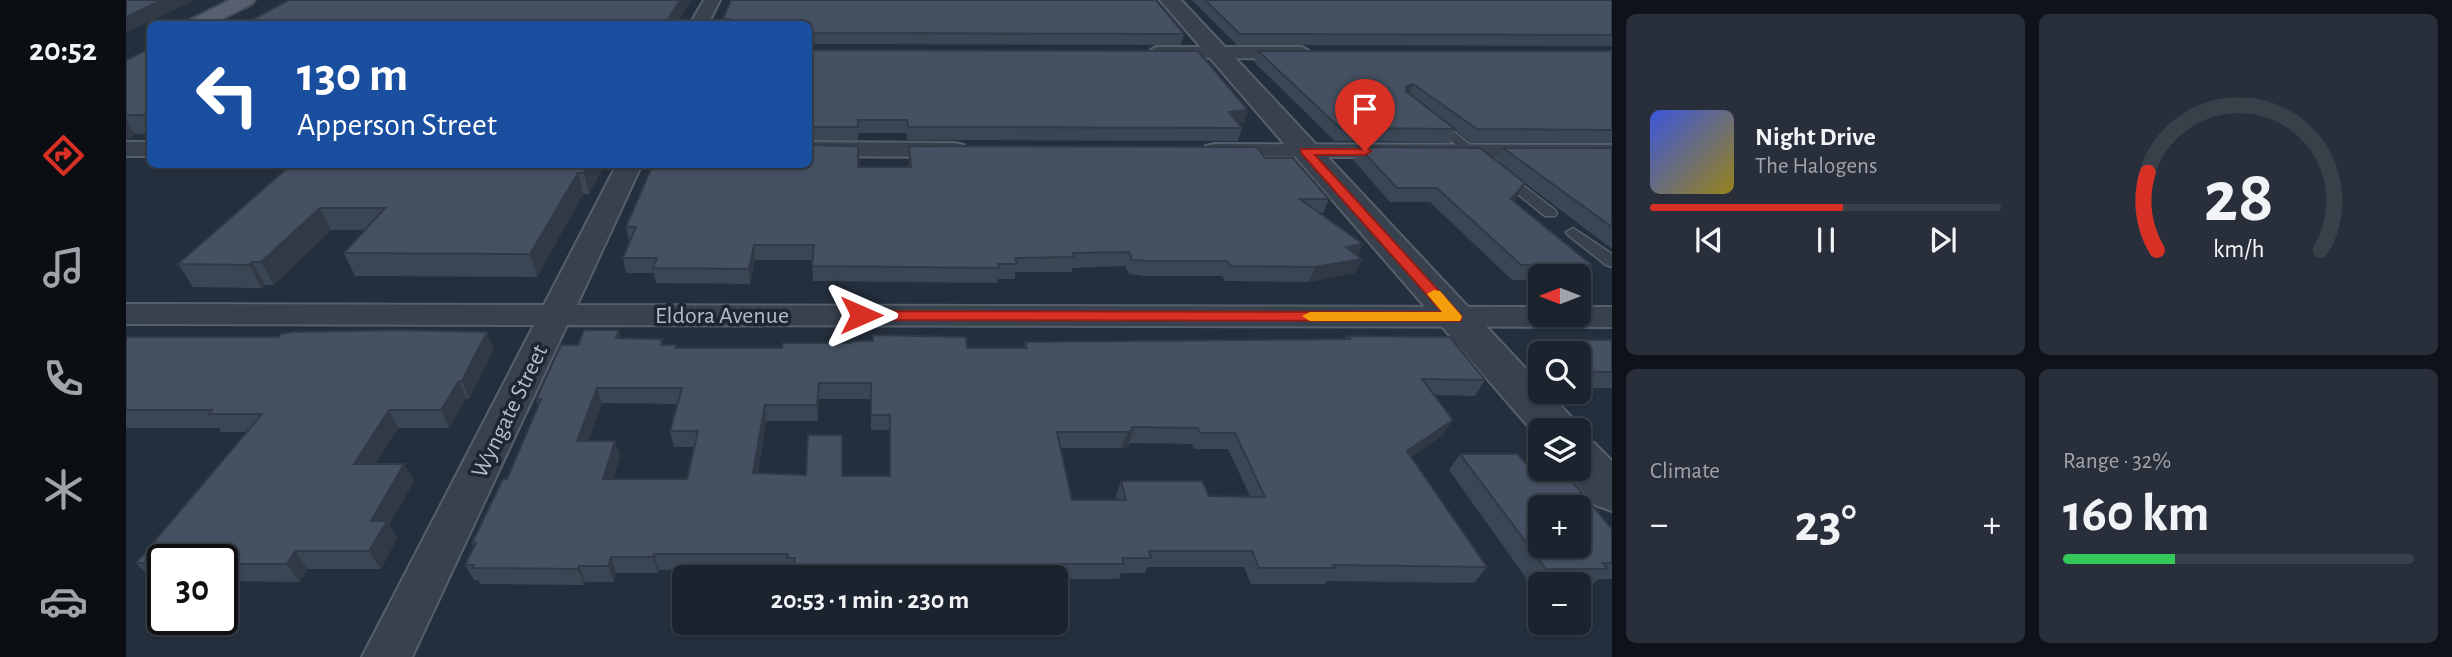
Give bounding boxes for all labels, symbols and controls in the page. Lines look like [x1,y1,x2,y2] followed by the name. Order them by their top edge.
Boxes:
[29,34,97,66] text: 20:52
[182,49,273,140] icon: left
[297,51,408,100] text: 130 m
[1335,79,1395,151] pin
[1346,90,1384,128] icon: arrive
[297,109,497,141] text: Apperson Street
[1755,124,1876,150] text: Night Drive
[39,131,88,180] icon: directions
[1755,155,1877,178] text: The Halogens
[2203,163,2274,236] text: 28
[1690,221,1728,259] icon: previous
[1807,221,1845,259] icon: pause
[1924,221,1962,259] icon: next
[2213,237,2264,262] text: km/h
[39,243,88,292] icon: music
[1528,264,1591,327] north arrow
[1528,264,1591,635] map controls
[824,278,898,352] position arrow
[655,304,789,328] street label: Eldora Avenue
[467,341,553,482] street label: Wyngate Street
[1528,341,1591,404] button: search
[39,354,88,403] icon: phone
[1528,418,1591,481] button: layers
[2063,450,2171,473] text: Range · 32%
[1650,460,1720,483] text: Climate
[39,465,88,514] icon: climate
[2063,488,2209,540] text: 160 km
[1528,495,1591,558] button: +
[1794,498,1857,550] text: 23°
[1650,506,1668,544] text: −
[1983,506,2001,544] text: +
[147,544,238,635] speed limit sign: 30
[1528,572,1591,635] button: −
[39,577,88,626] icon: car
[771,587,969,613] text: 20:53 · 1 min · 230 m

